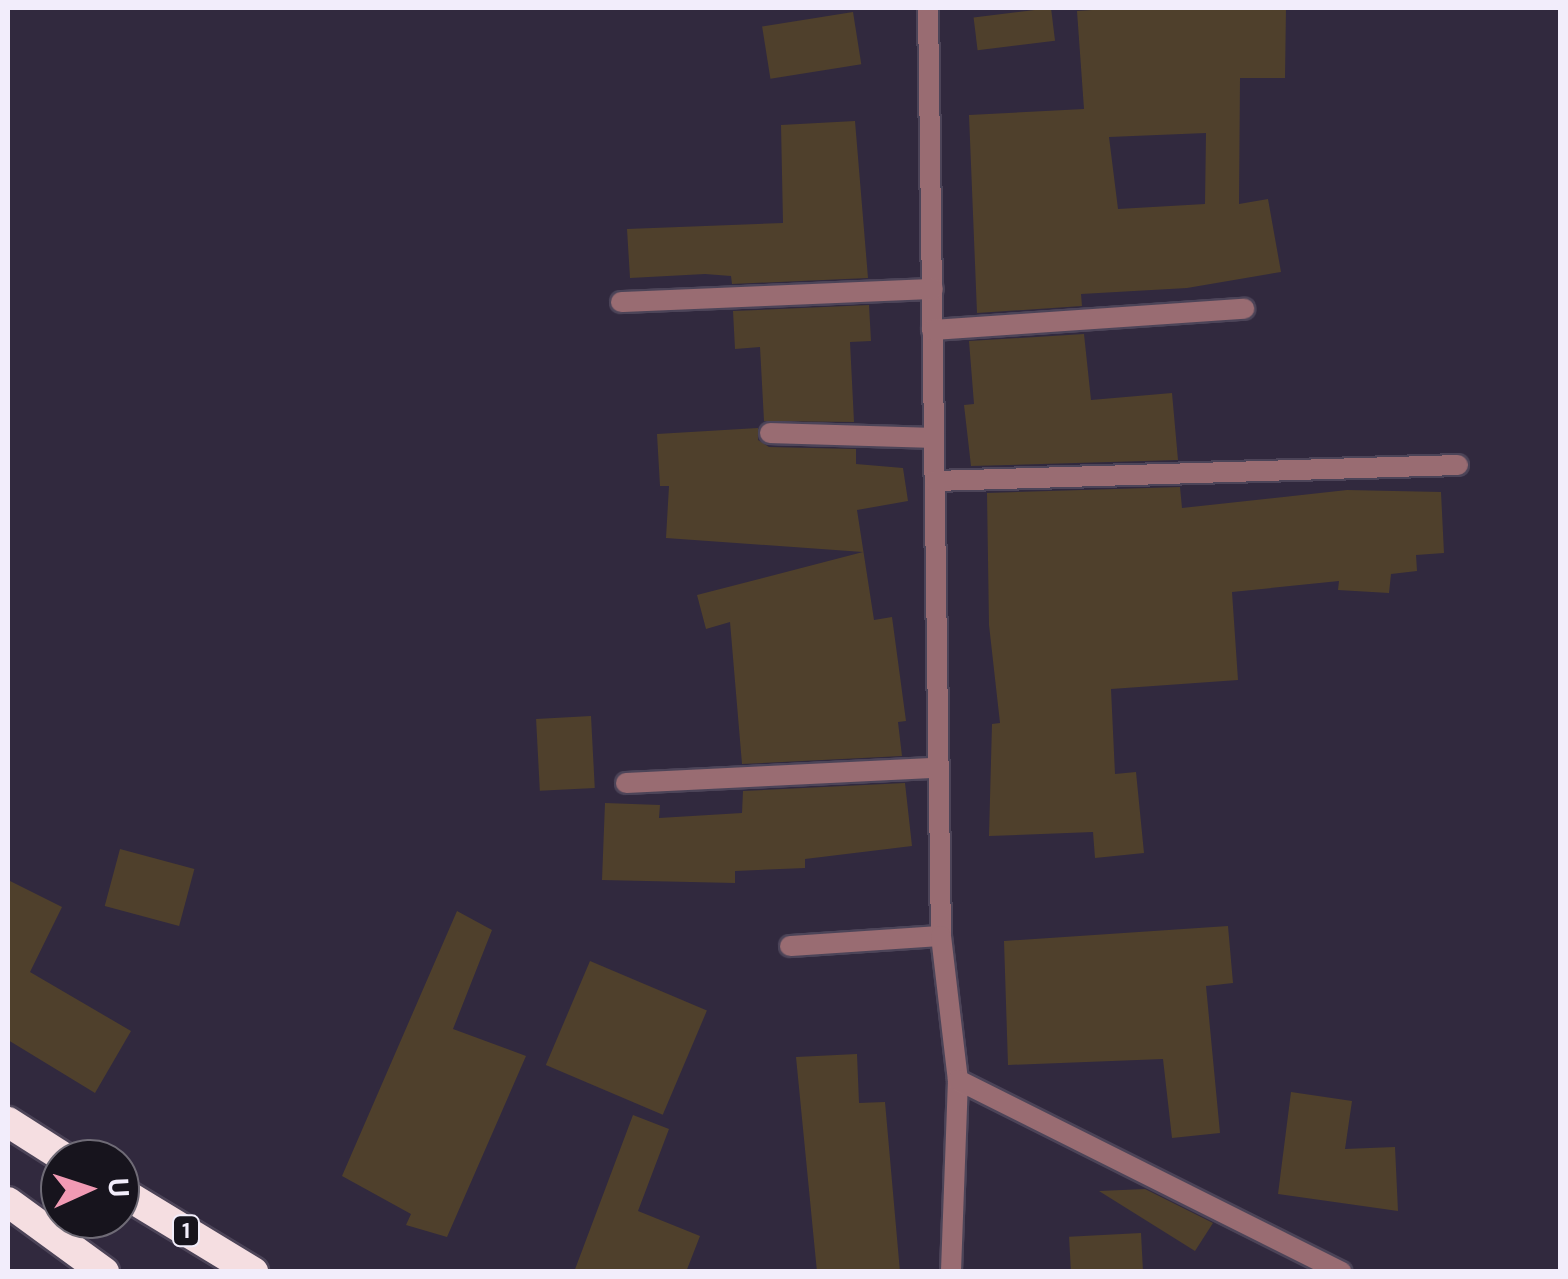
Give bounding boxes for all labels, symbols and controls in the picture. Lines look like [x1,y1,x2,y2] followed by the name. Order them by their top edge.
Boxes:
[40,1139,140,1239] north arrow
[99,1177,137,1198] text: U
[171,1214,201,1248] road number: 1

